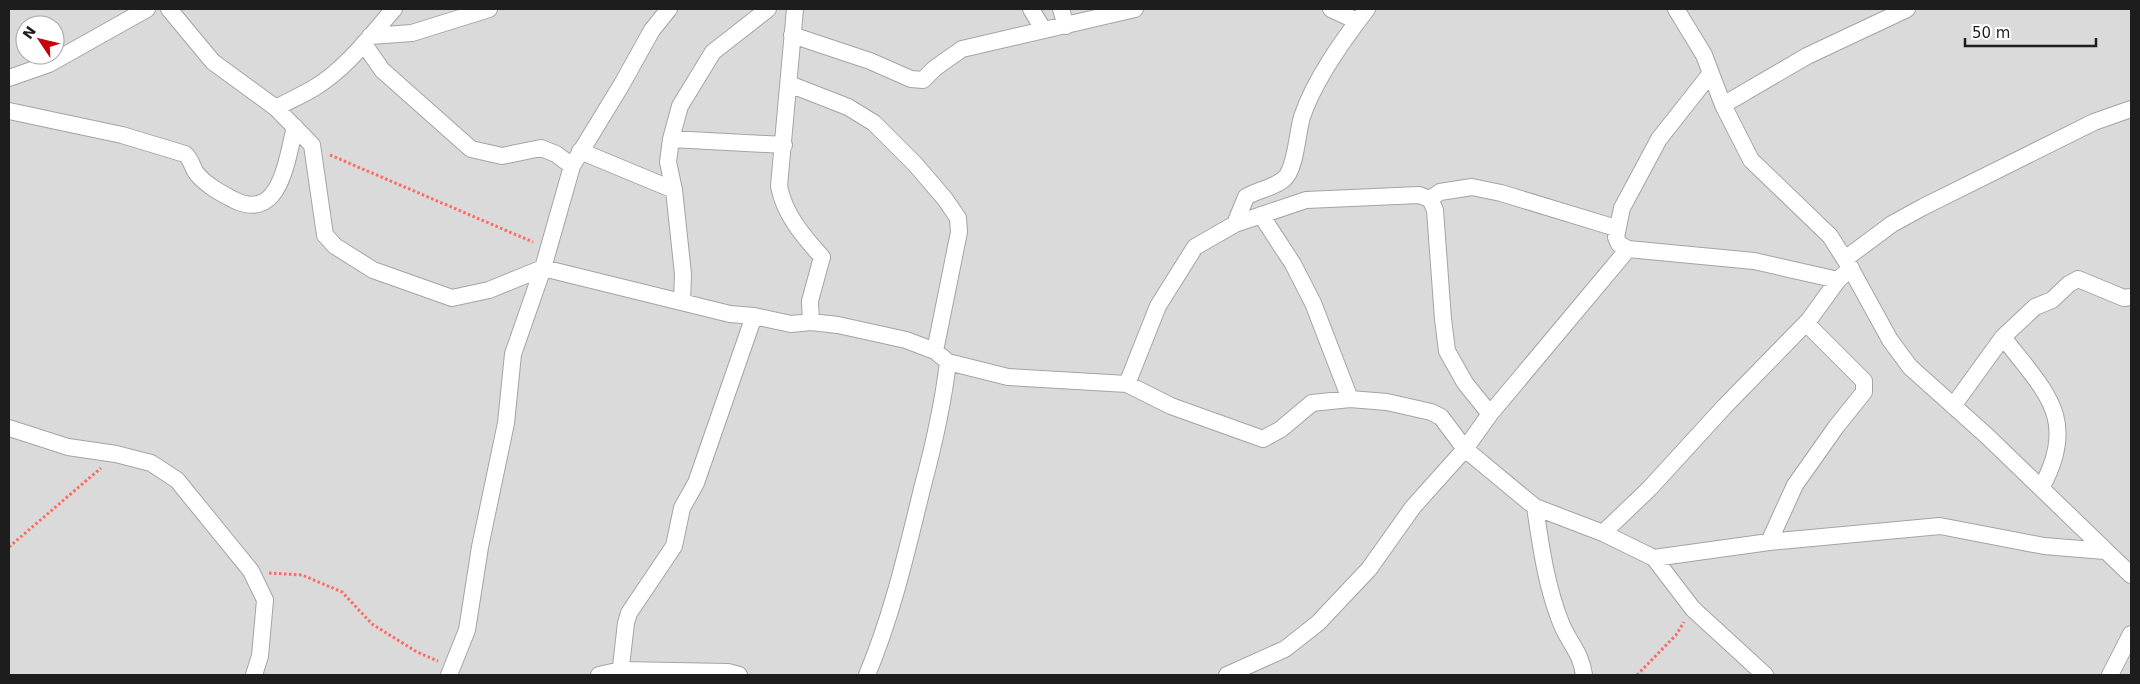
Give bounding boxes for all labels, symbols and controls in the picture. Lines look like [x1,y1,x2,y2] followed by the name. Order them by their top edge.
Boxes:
[15,15,65,65] north arrow
[1965,15,2096,47] scale bar
[19,23,39,42] text: N
[1972,24,2010,42] text: 50 m

